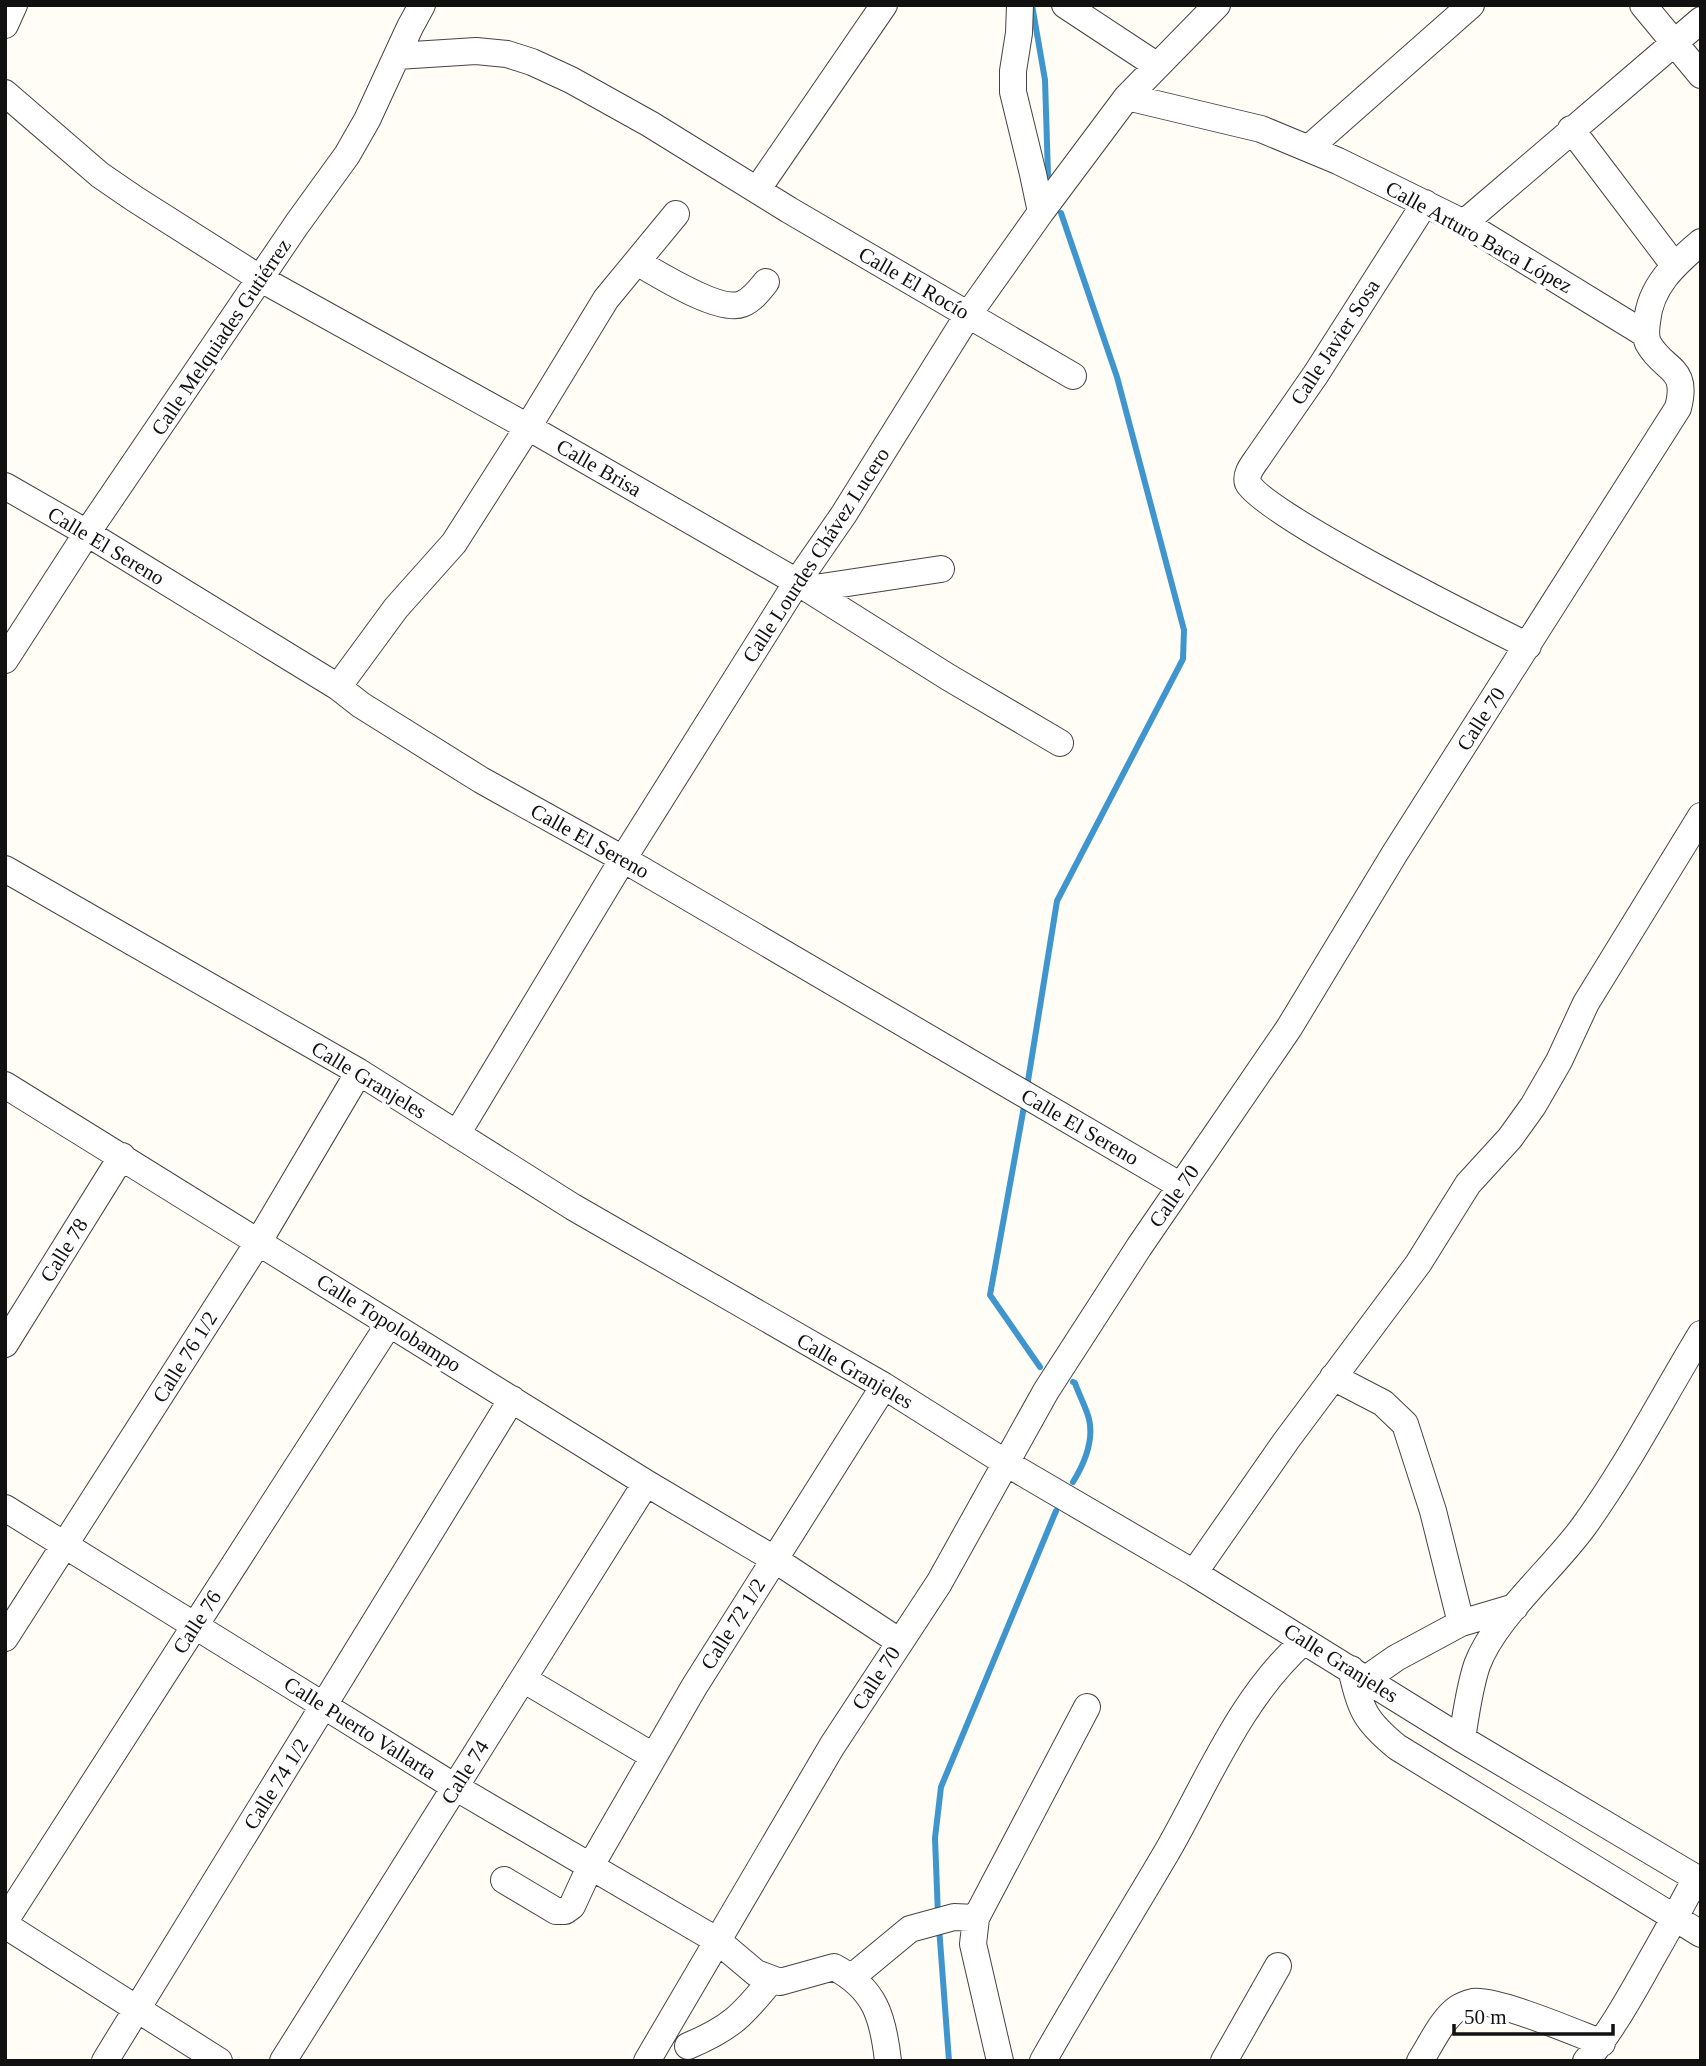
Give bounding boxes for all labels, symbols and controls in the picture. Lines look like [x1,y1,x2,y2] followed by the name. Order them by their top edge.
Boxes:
[1382,176,1576,298] street label: Calle Arturo Baca López
[146,234,296,440] street label: Calle Melquiades Gutiérrez
[854,242,974,324] street label: Calle El Rocío
[1286,274,1385,409] street label: Calle Javier Sosa
[552,434,646,502] street label: Calle Brisa
[737,443,895,667] street label: Calle Lourdes Chávez Lucero
[43,502,169,590] street label: Calle El Sereno
[1452,683,1510,755] street label: Calle 70
[527,799,653,883] street label: Calle El Sereno
[307,1036,431,1124] street label: Calle Granjeles
[1017,1084,1143,1170] street label: Calle El Sereno
[1144,1160,1204,1232] street label: Calle 70
[35,1214,93,1286] street label: Calle 78
[312,1269,466,1377] street label: Calle Topolobampo
[148,1307,222,1407] street label: Calle 76 1/2
[793,1328,917,1414] street label: Calle Granjeles
[696,1574,770,1674] street label: Calle 72 1/2
[168,1586,226,1658] street label: Calle 76
[1280,1618,1402,1708] street label: Calle Granjeles
[847,1642,905,1714] street label: Calle 70
[280,1672,441,1785] street label: Calle Puerto Vallarta
[239,1734,313,1834] street label: Calle 74 1/2
[436,1735,494,1808] street label: Calle 74
[1454,1993,1613,2037] scale bar
[1464,2005,1507,2029] text: 50 m

